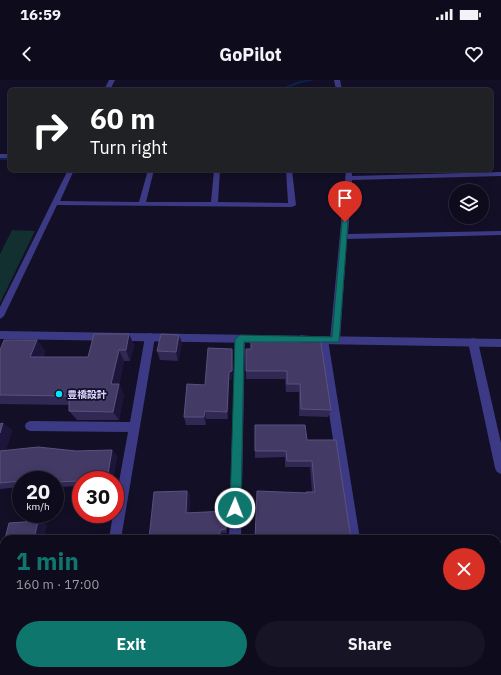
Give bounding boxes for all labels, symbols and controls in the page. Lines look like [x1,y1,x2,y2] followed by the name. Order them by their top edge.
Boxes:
[20,5,61,24] text: 16:59
[16,43,38,65] icon: back
[219,43,282,66] text: GoPilot
[463,43,485,65] icon: heart
[90,100,155,137] text: 60 m
[24,104,76,156] icon: right
[90,136,168,159] text: Turn right
[328,181,362,222] pin
[449,184,489,224] map controls
[449,184,489,224] button: layers
[334,187,356,209] icon: arrive
[67,388,107,401] place label: 豊橋設計
[54,389,64,399] marker: 豊橋設計
[72,471,124,523] speed limit sign: 30
[26,478,50,505] text: 20
[214,487,256,529] position arrow
[26,500,50,513] text: km/h
[16,545,79,577] text: 1 min
[443,548,485,590] button: close
[16,576,99,593] text: 160 m · 17:00
[16,621,247,667] button: Exit
[255,621,485,667] button: Share

